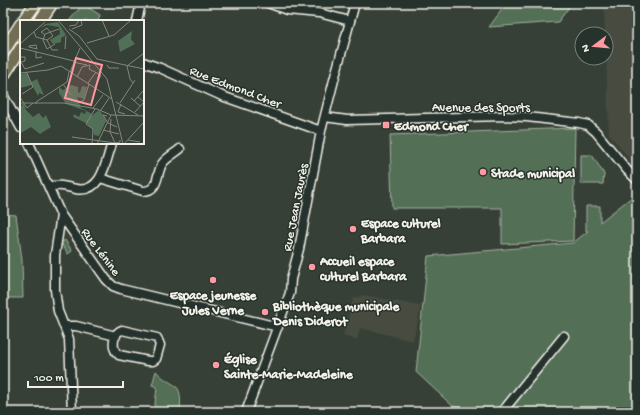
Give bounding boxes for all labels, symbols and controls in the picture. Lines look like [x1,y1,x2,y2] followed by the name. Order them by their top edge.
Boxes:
[20,20,144,144] inset map
[574,26,614,66] north arrow
[580,43,593,53] text: N
[187,64,284,113] street label: Rue Edmond Cher
[432,101,531,116] street label: Avenue des Sports
[381,120,391,130] marker: Edmond Cher
[394,120,469,135] place label: Edmond Cher
[281,161,313,253] street label: Rue Jean Jaurès
[478,167,488,177] marker: Stade municipal
[491,167,575,183] place label: Stade municipal
[360,217,441,247] place label: Espace culturel Barbara
[348,224,358,234] marker: Espace culturel Barbara
[77,226,123,280] street label: Rue Lénine
[319,255,407,285] place label: Accueil espace culturel Barbara
[307,262,317,272] marker: Accueil espace culturel Barbara
[208,275,218,285] marker: Espace jeunesse Jules Verne
[170,289,258,319] place label: Espace jeunesse Jules Verne
[272,300,400,330] place label: Bibliothèque municipale Denis Diderot
[260,307,270,317] marker: Bibliothèque municipale Denis Diderot
[224,352,354,383] place label: Église Sainte-Marie-Madeleine
[211,360,221,370] marker: Église Sainte-Marie-Madeleine
[28,363,123,389] scale bar
[33,372,64,386] text: 100 m

